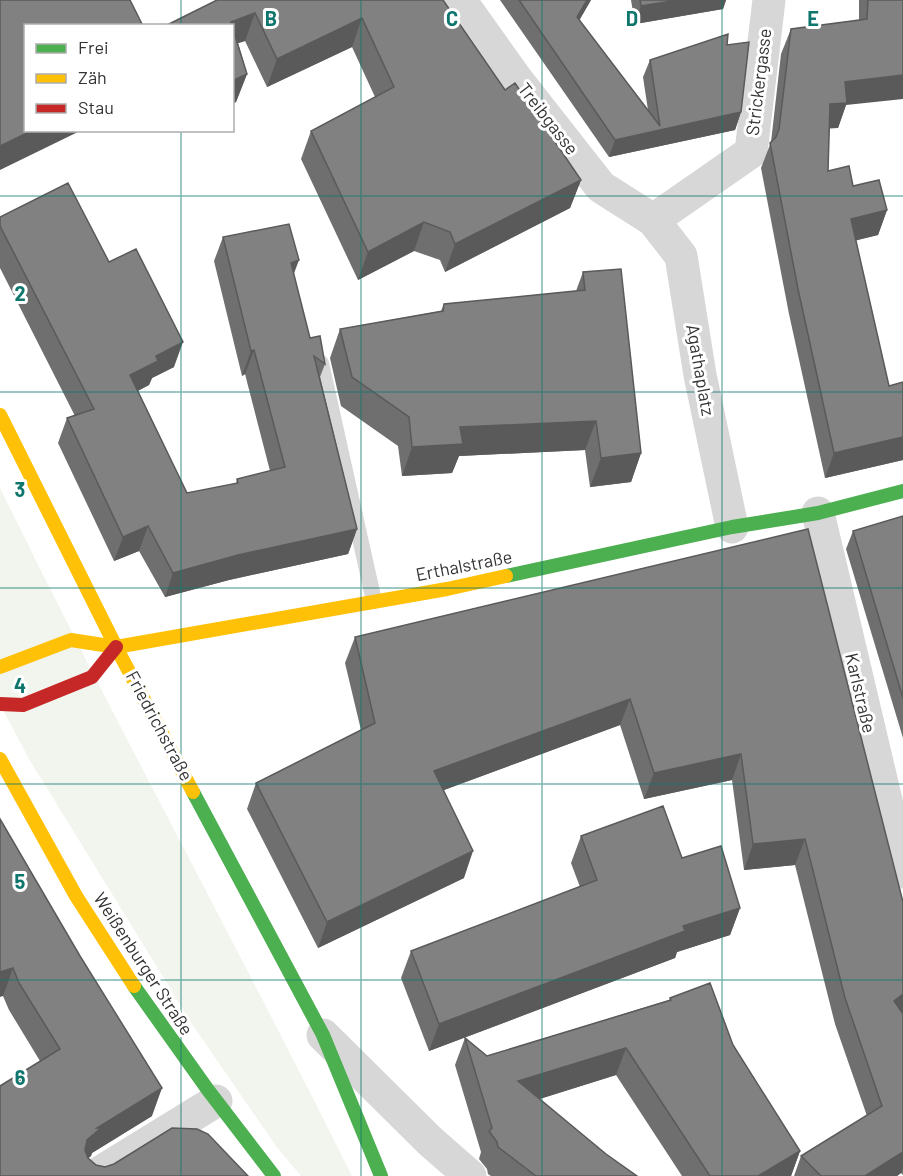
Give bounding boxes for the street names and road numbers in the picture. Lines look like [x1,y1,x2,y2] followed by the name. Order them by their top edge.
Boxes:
[741,27,775,137] street label: Strickergasse
[514,78,584,159] street label: Treibgasse
[682,322,720,417] street label: Agathaplatz
[414,545,514,585] street label: Erthalstraße
[841,651,881,735] street label: Karlstraße
[122,667,198,784] street label: Friedrichstraße
[89,888,198,1039] street label: Weißenburger Straße

